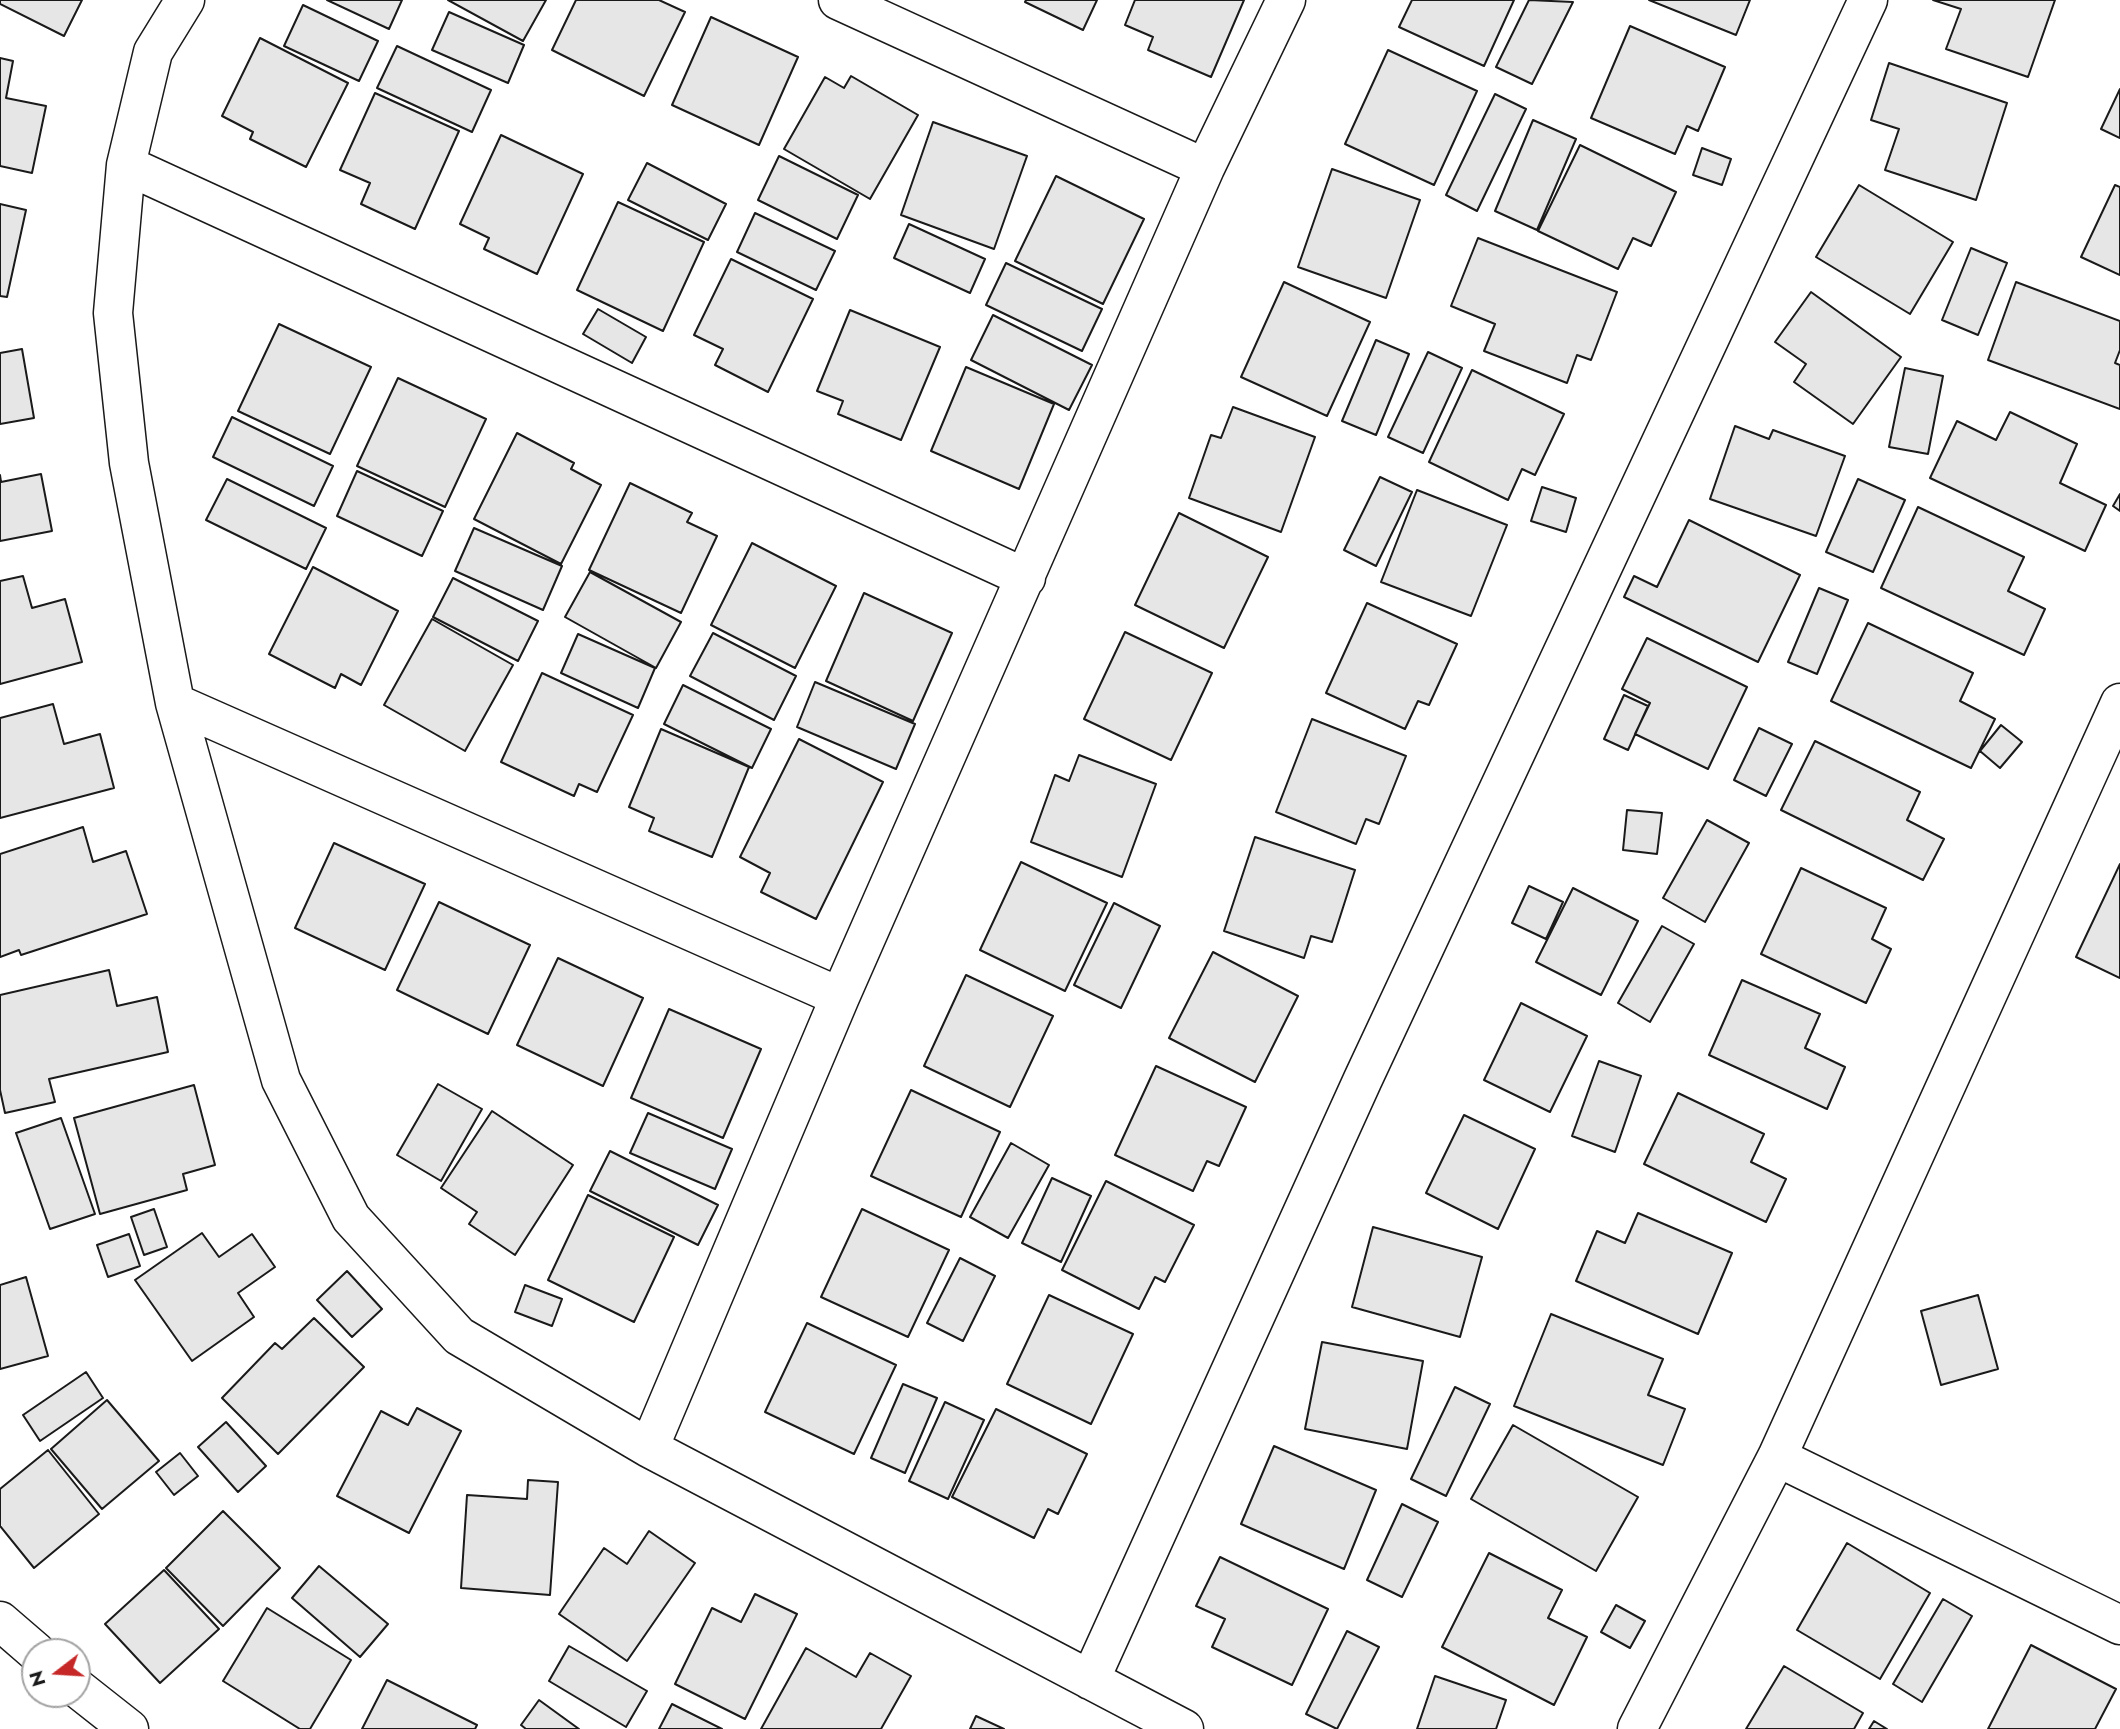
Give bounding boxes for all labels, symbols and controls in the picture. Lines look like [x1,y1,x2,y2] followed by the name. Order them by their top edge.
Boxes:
[21,1638,91,1708] north arrow
[22,1668,52,1690] text: N

